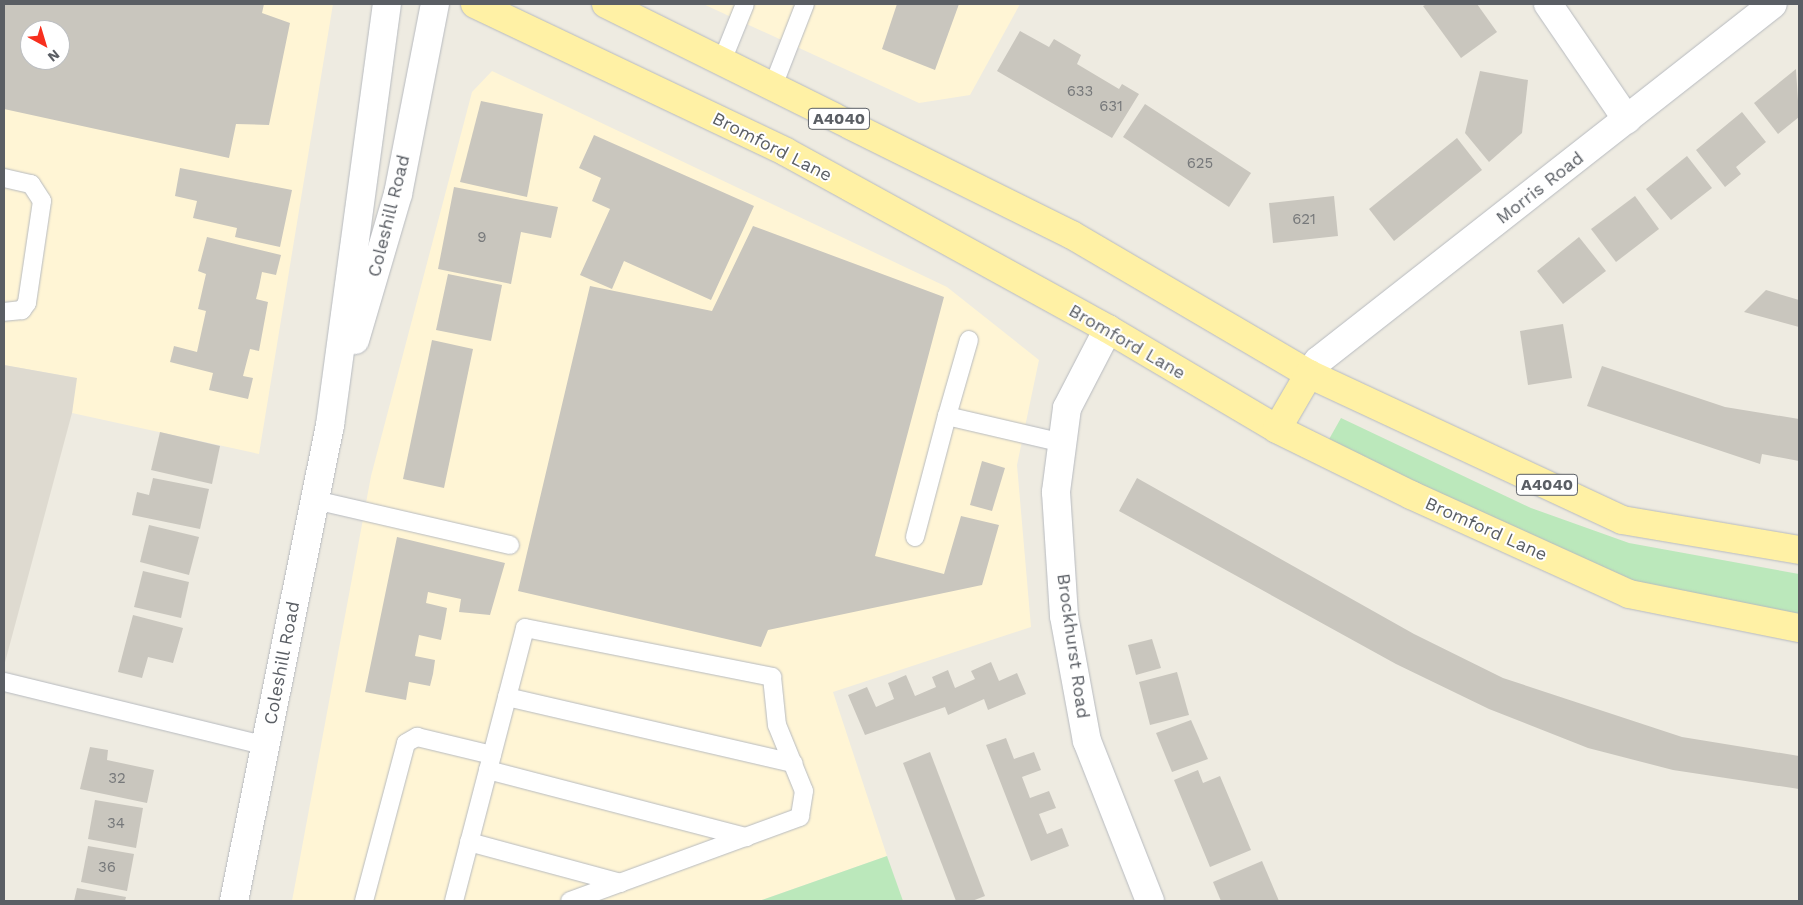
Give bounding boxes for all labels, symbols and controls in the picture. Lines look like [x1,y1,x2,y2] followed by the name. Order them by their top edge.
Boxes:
[20,20,70,70] north arrow
[45,46,63,65] text: N
[1067,83,1093,101] house number: 633
[1099,98,1123,116] house number: 631
[808,106,870,132] road number: A4040
[709,108,835,186] street label: Bromford Lane
[1492,147,1588,229] street label: Morris Road
[363,152,415,280] street label: Coleshill Road
[1187,155,1213,173] house number: 625
[1292,211,1316,229] house number: 621
[477,229,487,247] house number: 9
[1065,300,1189,384] street label: Bromford Lane
[1516,472,1578,498] road number: A4040
[1422,492,1550,566] street label: Bromford Lane
[1052,572,1094,720] street label: Brockhurst Road
[259,599,305,727] street label: Coleshill Road
[108,770,126,788] house number: 32
[107,815,125,833] house number: 34
[98,859,116,877] house number: 36

